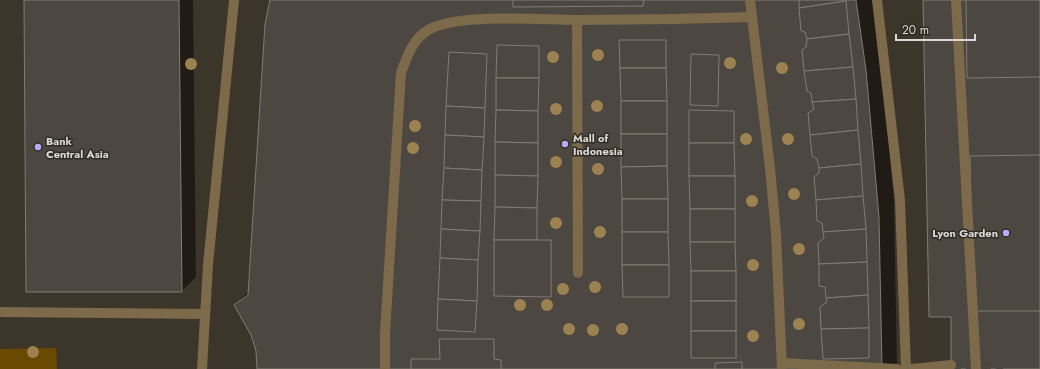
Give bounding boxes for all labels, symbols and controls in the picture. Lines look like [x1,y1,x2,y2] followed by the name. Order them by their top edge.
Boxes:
[896,16,975,42] scale bar
[902,21,929,39] text: 20 m
[573,130,623,159] place label: Mall of Indonesia
[46,133,109,162] place label: Bank Central Asia
[560,139,570,149] marker: Mall of Indonesia
[33,142,43,152] marker: Bank Central Asia
[932,225,998,241] place label: Lyon Garden
[1001,228,1011,238] marker: Lyon Garden

